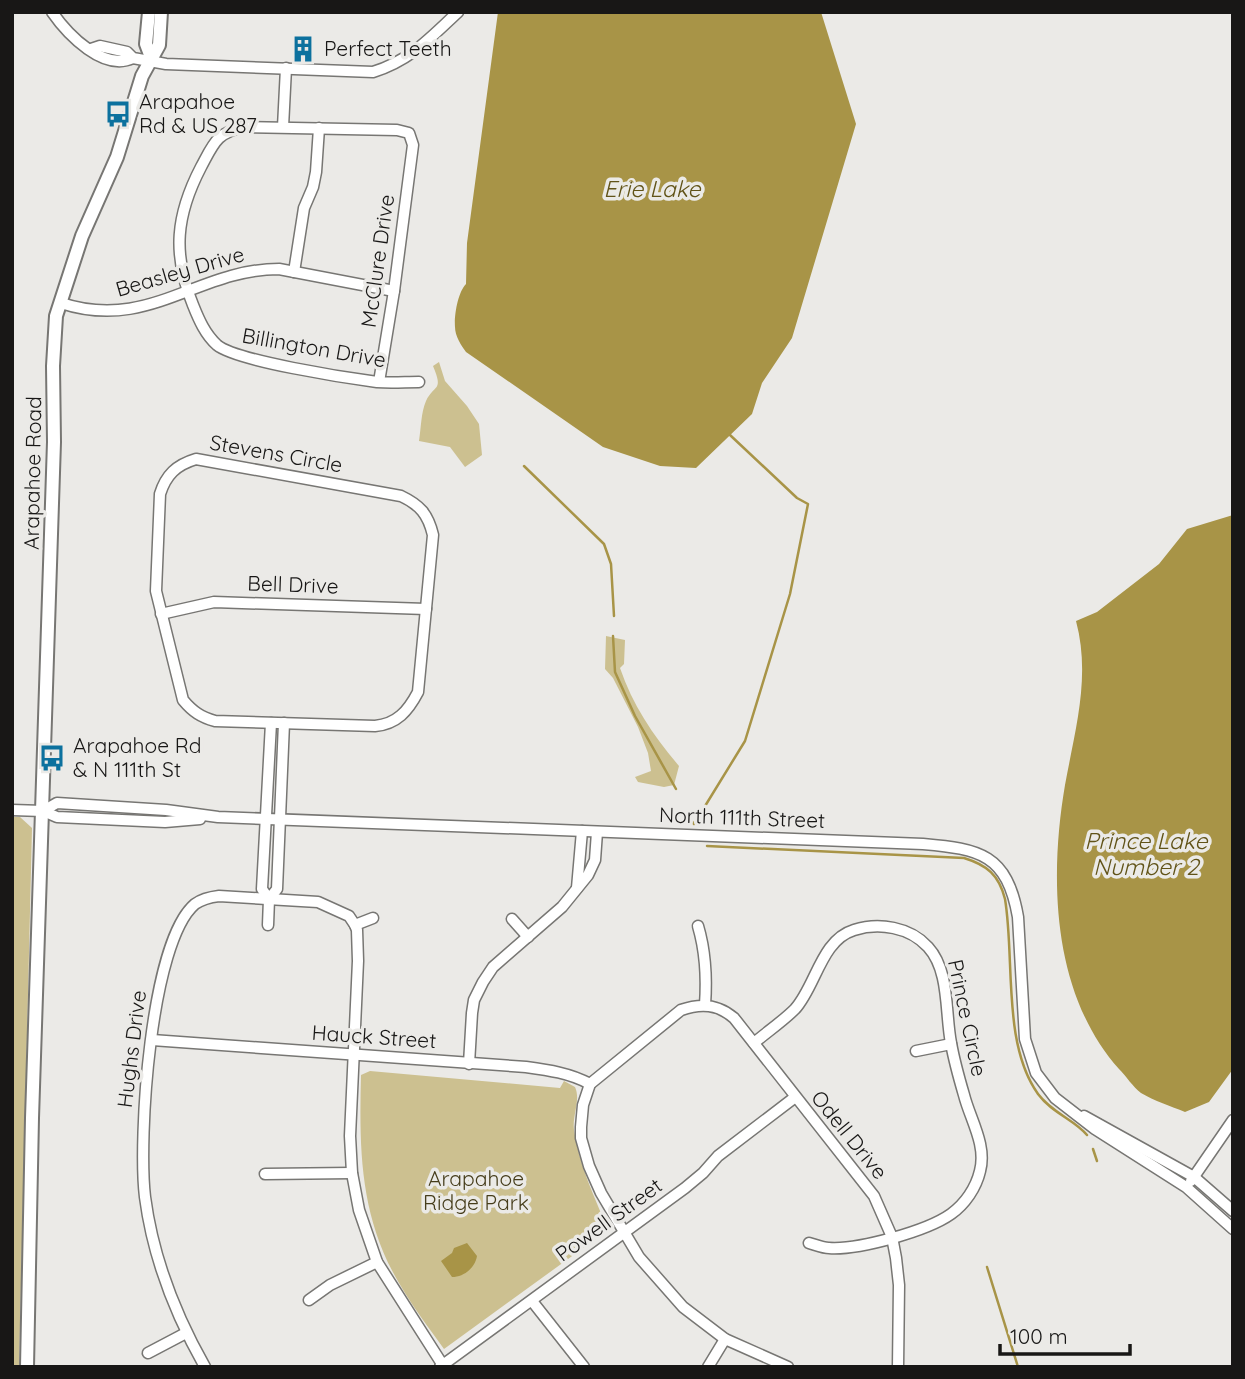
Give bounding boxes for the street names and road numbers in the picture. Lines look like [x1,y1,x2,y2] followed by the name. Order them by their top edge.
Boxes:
[355,193,399,329] street label: McClure Drive
[112,240,247,302] street label: Beasley Drive
[240,322,388,372] street label: Billington Drive
[18,396,46,550] street label: Arapahoe Road
[208,429,345,477] street label: Stevens Circle
[247,569,339,599] street label: Bell Drive
[658,801,826,833] street label: North 111th Street
[943,957,993,1079] street label: Prince Circle
[111,989,151,1109] street label: Hughs Drive
[311,1019,437,1053] street label: Hauck Street
[806,1085,893,1184] street label: Odell Drive
[550,1172,667,1267] street label: Powell Street

